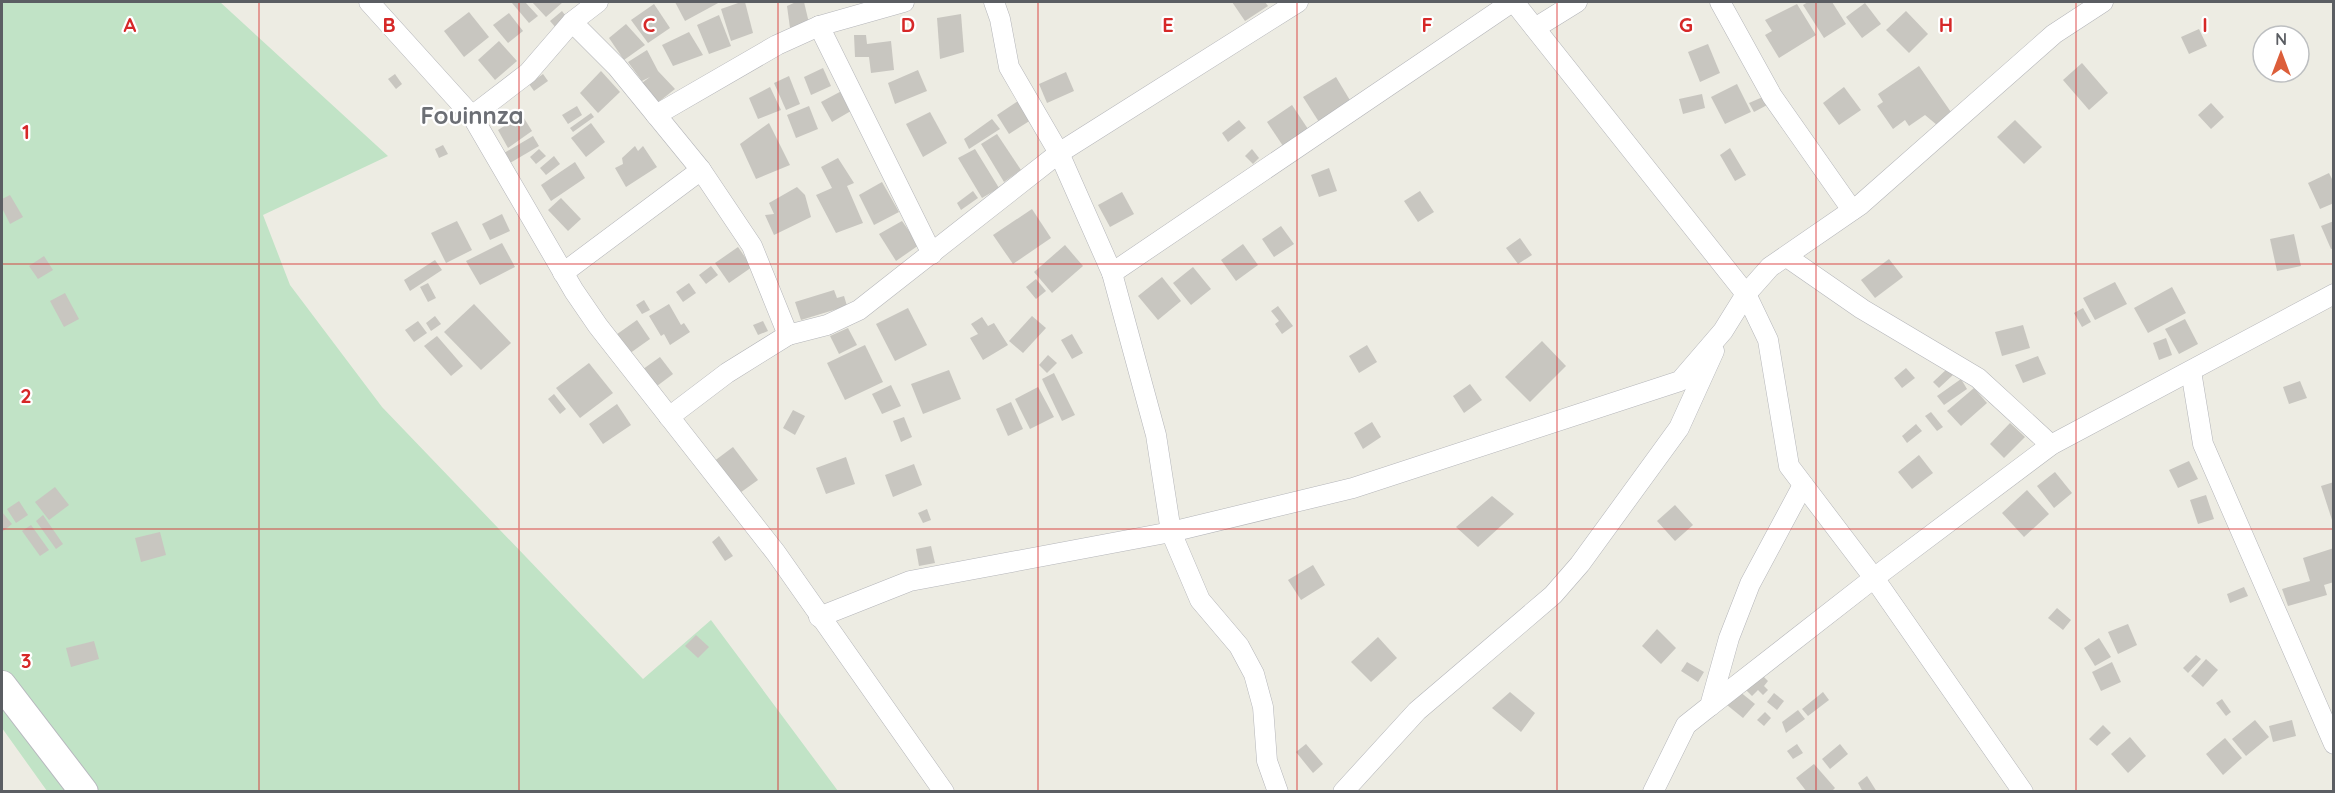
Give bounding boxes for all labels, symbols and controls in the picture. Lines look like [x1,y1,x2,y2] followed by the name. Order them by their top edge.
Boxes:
[124,12,137,37] text: A
[382,12,396,37] text: B
[643,12,656,37] text: C
[901,12,915,37] text: D
[1162,12,1174,37] text: E
[1421,12,1433,37] text: F
[1679,12,1693,37] text: G
[1939,12,1953,37] text: H
[2202,12,2208,37] text: I
[2251,24,2311,84] north arrow
[2275,29,2287,49] text: N
[420,100,524,130] district label: Fouinnza
[22,119,30,144] text: 1
[20,383,32,408] text: 2
[21,648,31,673] text: 3

